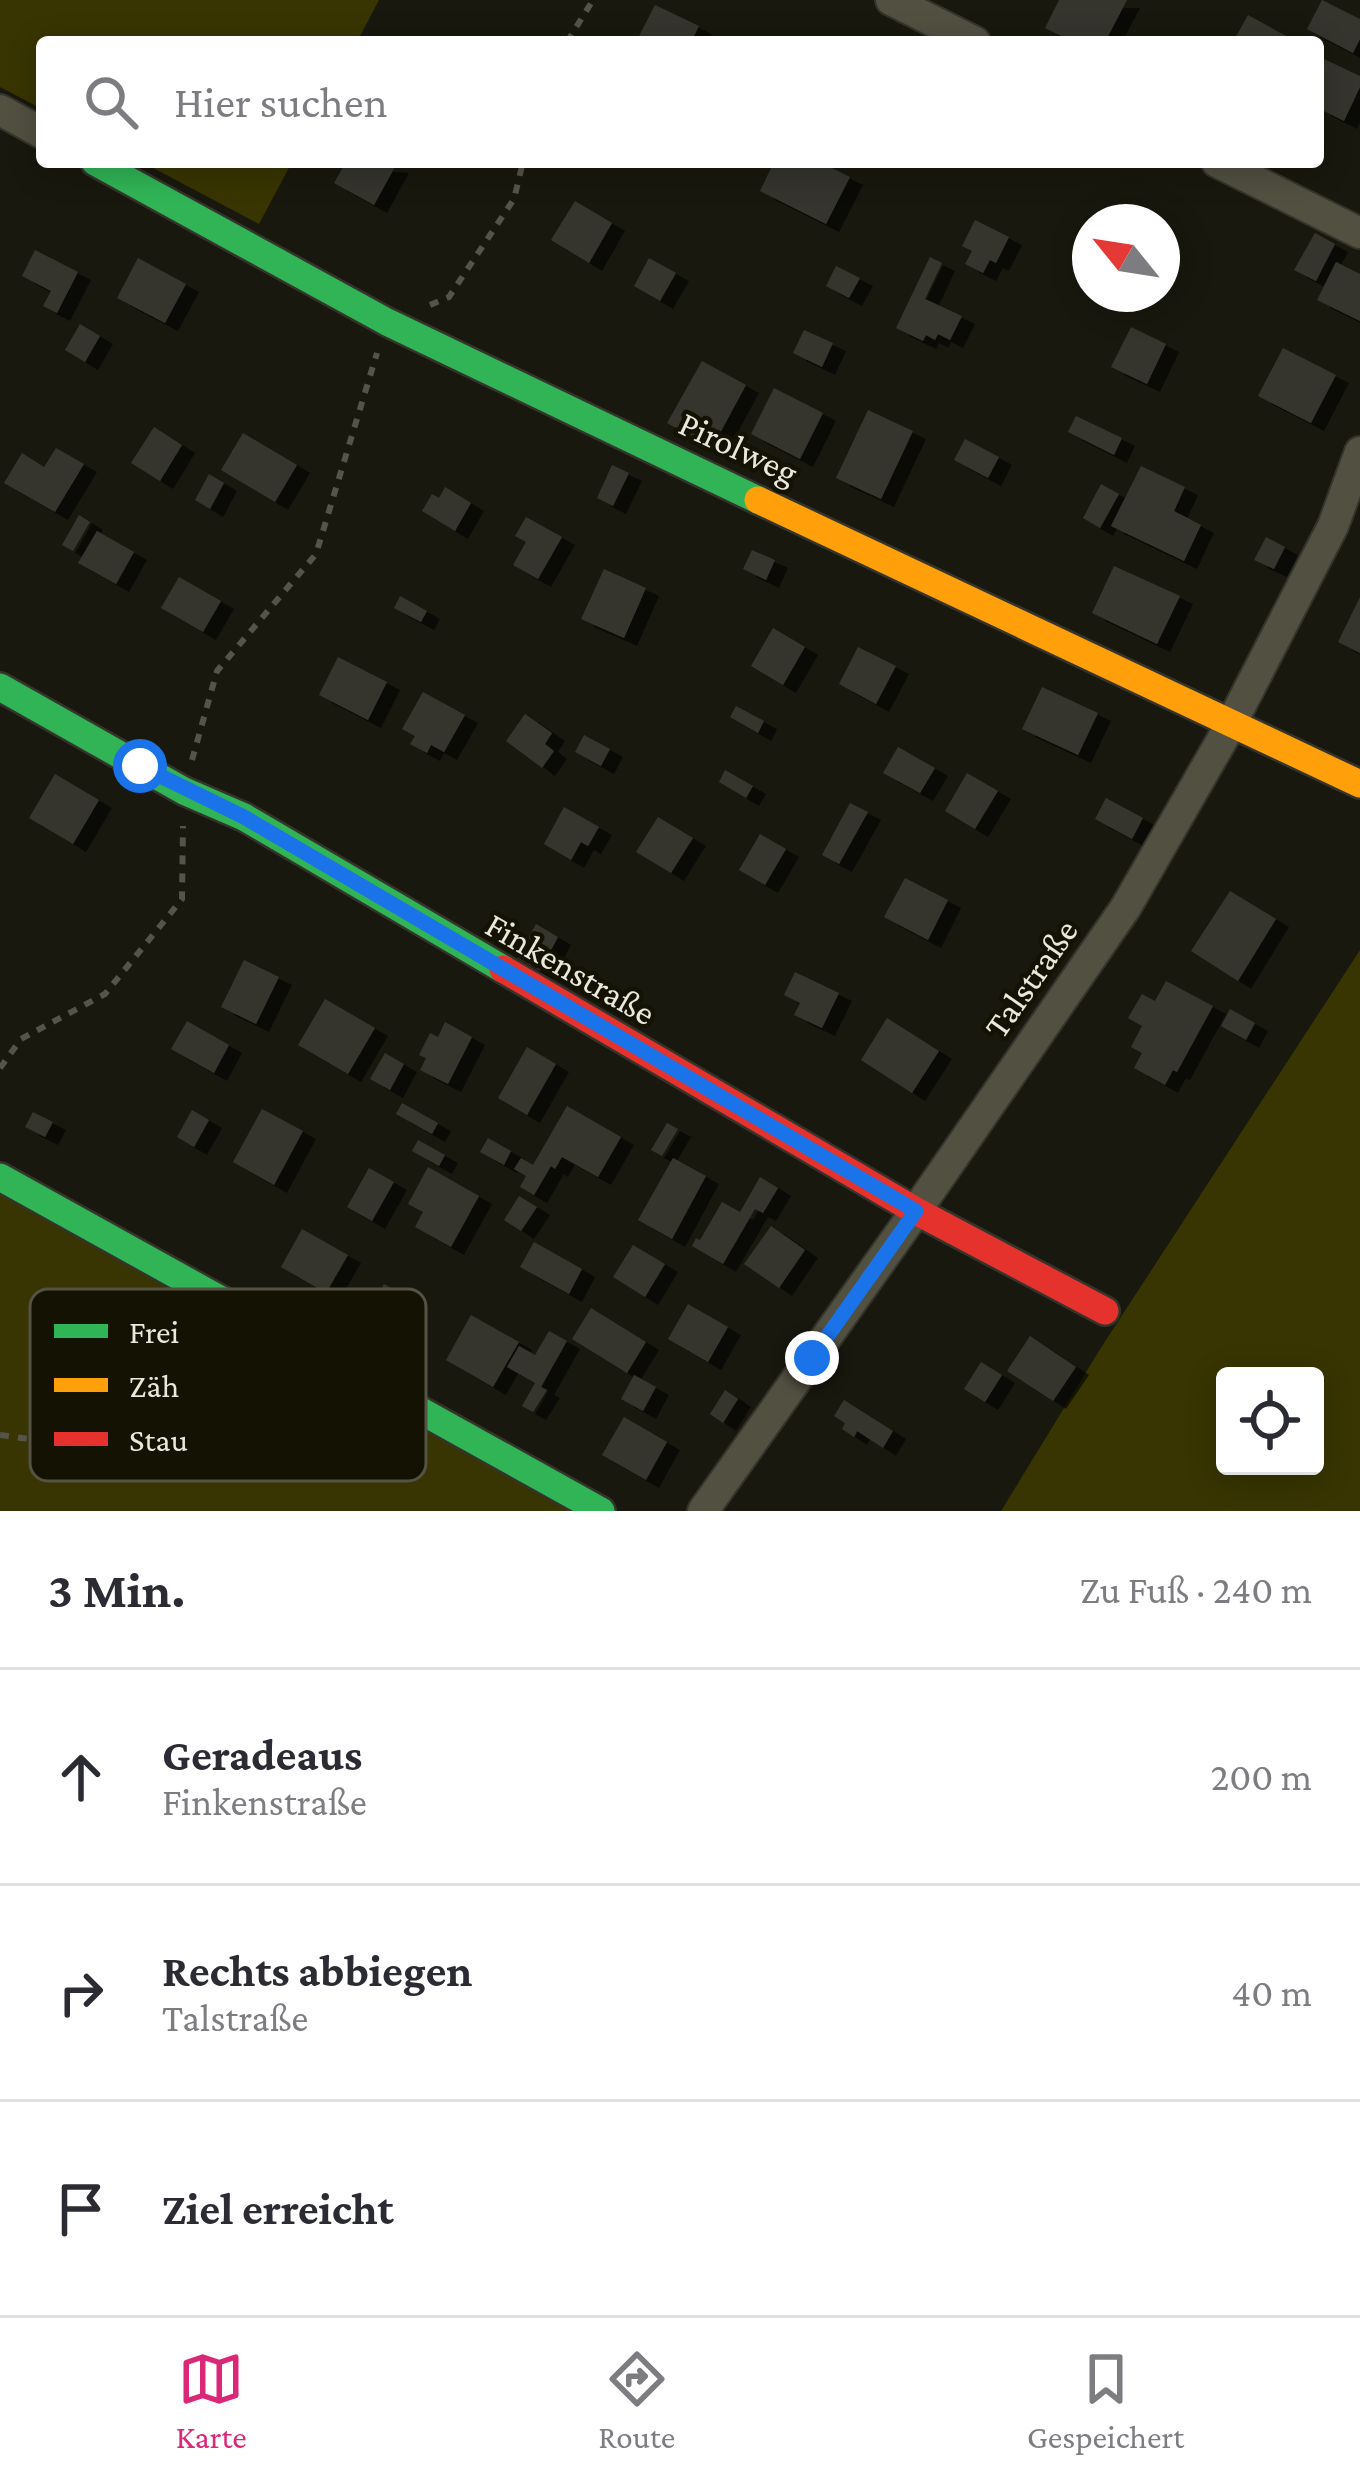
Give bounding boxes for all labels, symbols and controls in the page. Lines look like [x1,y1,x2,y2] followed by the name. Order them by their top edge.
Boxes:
[36,36,1324,168] search box
[78,69,144,135] icon: search
[174,77,388,127] text: Hier suchen
[1072,204,1180,312] north arrow
[673,403,804,493] street label: Pirolweg
[113,739,167,793] route start
[479,904,662,1033] street label: Finkenstraße
[976,912,1086,1045] street label: Talstraße
[30,1289,426,1481] legend
[129,1313,179,1350] text: Frei
[785,1331,839,1385] route end
[129,1367,179,1404] text: Zäh
[1216,1367,1324,1475] map controls
[1216,1367,1324,1475] button: locate
[129,1421,188,1458] text: Stau
[48,1561,185,1618] text: 3 Min.
[1080,1568,1312,1611] text: Zu Fuß · 240 m
[162,1730,362,1780] text: Geradeaus
[48,1744,114,1810] icon: ahead
[1211,1755,1312,1798] text: 200 m
[162,1780,367,1823] text: Finkenstraße
[162,1946,472,1996] text: Rechts abbiegen
[48,1960,114,2026] icon: right
[1231,1971,1312,2014] text: 40 m
[162,1996,308,2039] text: Talstraße
[48,2176,114,2242] icon: arrive
[162,2184,394,2234] text: Ziel erreicht
[176,2346,247,2455] tab: Karte
[598,2346,675,2455] tab: Route
[1027,2346,1184,2455] tab: Gespeichert

